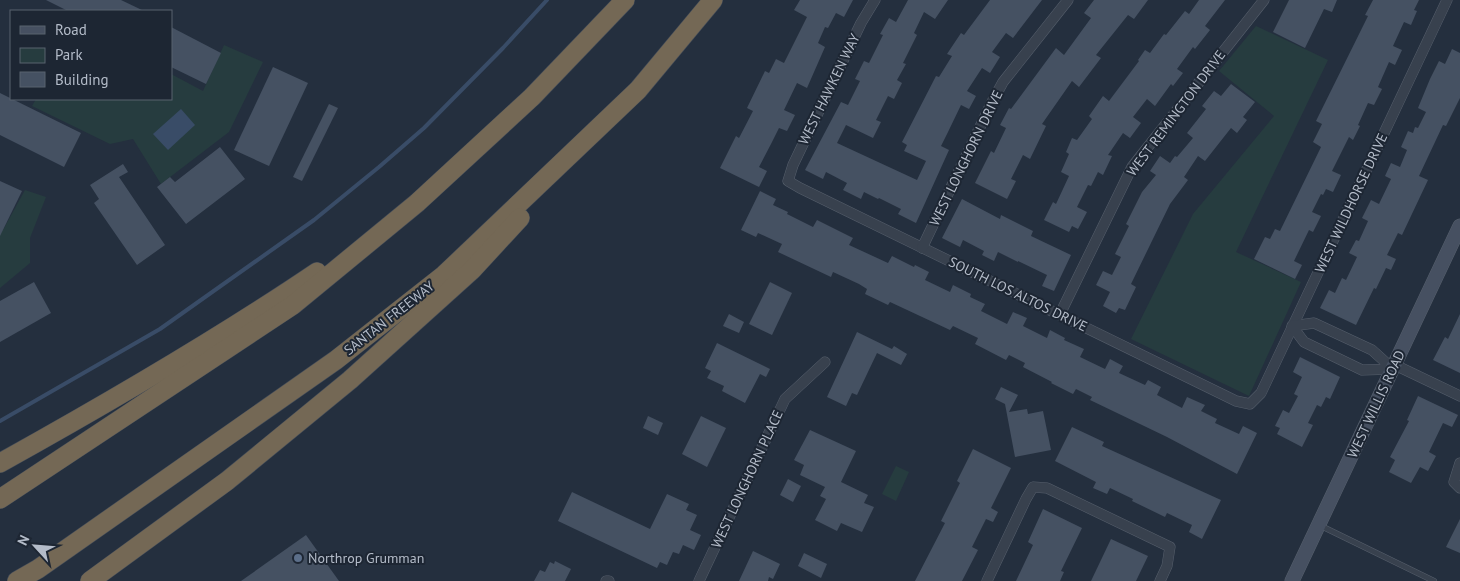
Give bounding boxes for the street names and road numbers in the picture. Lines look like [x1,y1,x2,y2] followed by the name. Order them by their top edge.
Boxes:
[794,30,864,148] street label: WEST HAWKEN WAY
[1123,46,1229,180] street label: WEST REMINGTON DRIVE
[925,87,1007,229] street label: WEST LONGHORN DRIVE
[1311,130,1391,276] street label: WEST WILDHORSE DRIVE
[946,253,1090,335] street label: SOUTH LOS ALTOS DRIVE
[340,277,438,359] street label: SANTAN FREEWAY
[1343,347,1409,461] street label: WEST WILLIS ROAD
[707,407,787,551] street label: WEST LONGHORN PLACE

